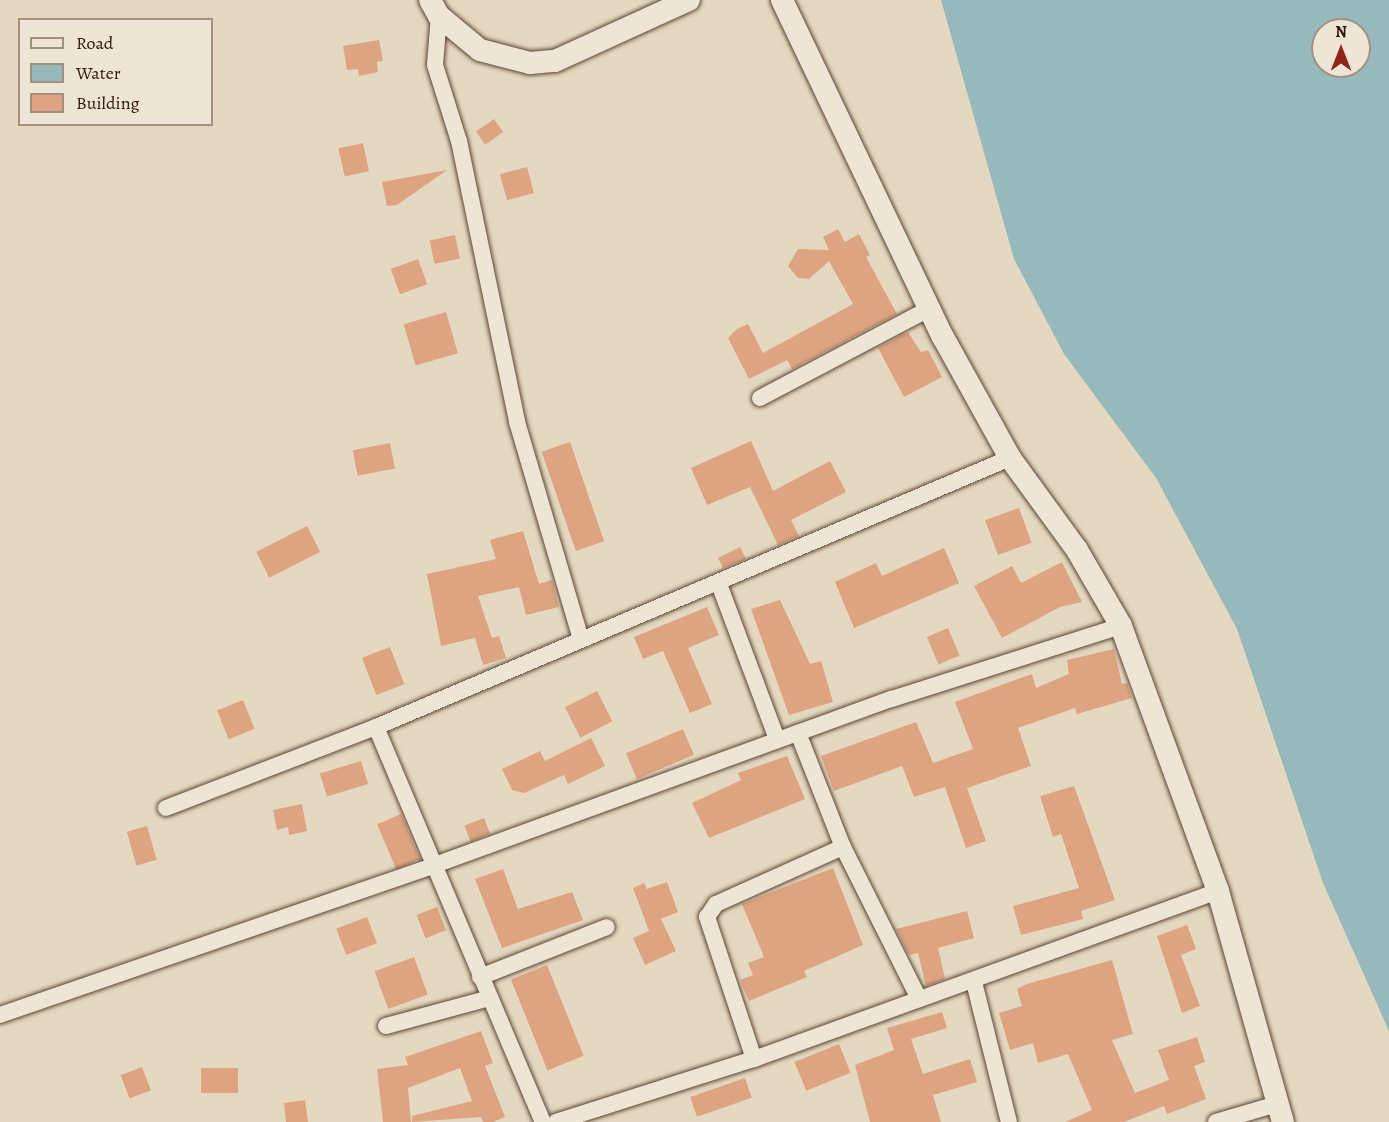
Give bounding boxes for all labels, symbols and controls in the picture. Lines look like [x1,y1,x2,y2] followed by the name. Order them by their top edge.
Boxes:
[18,18,213,126] legend
[1311,18,1371,78] north arrow
[1335,21,1347,43] text: N
[76,31,113,55] text: Road
[76,61,121,85] text: Water
[76,91,140,115] text: Building

